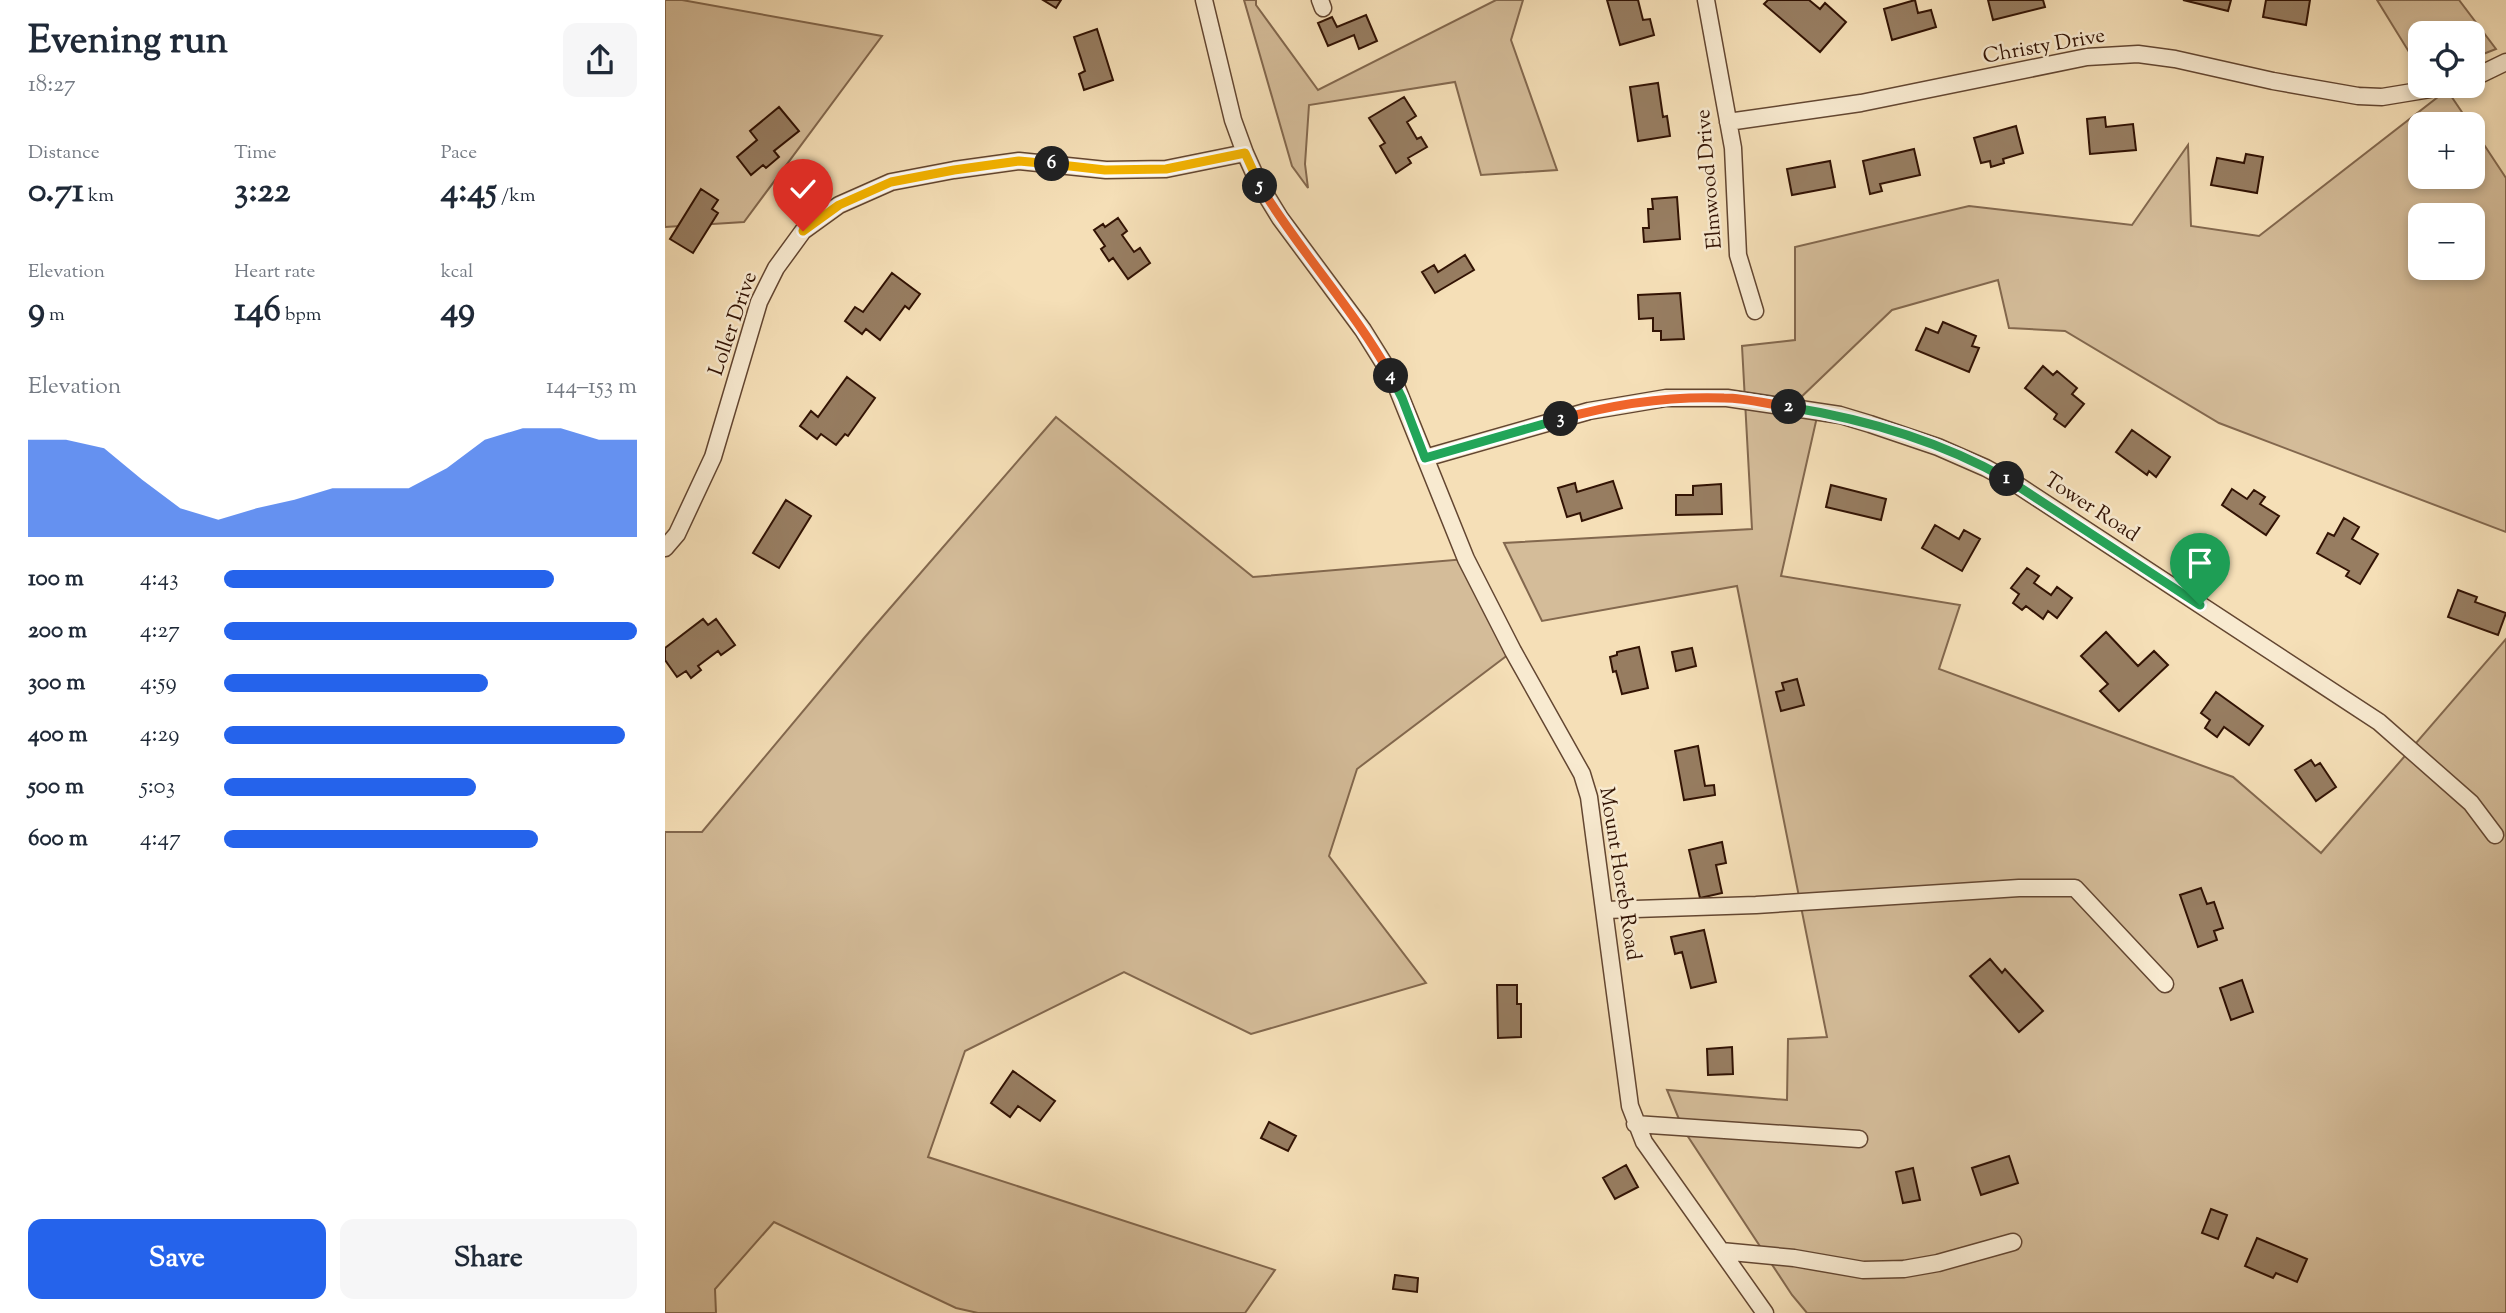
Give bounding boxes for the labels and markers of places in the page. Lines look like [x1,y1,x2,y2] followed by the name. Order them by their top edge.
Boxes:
[1035,146,1069,182] pin: 6
[773,159,833,231] pin
[1243,168,1277,204] pin: 5
[1373,358,1409,394] pin: 4
[1771,390,1807,424] pin: 2
[1543,402,1579,436] pin: 3
[1989,462,2025,496] pin: 1
[2170,533,2230,605] pin

